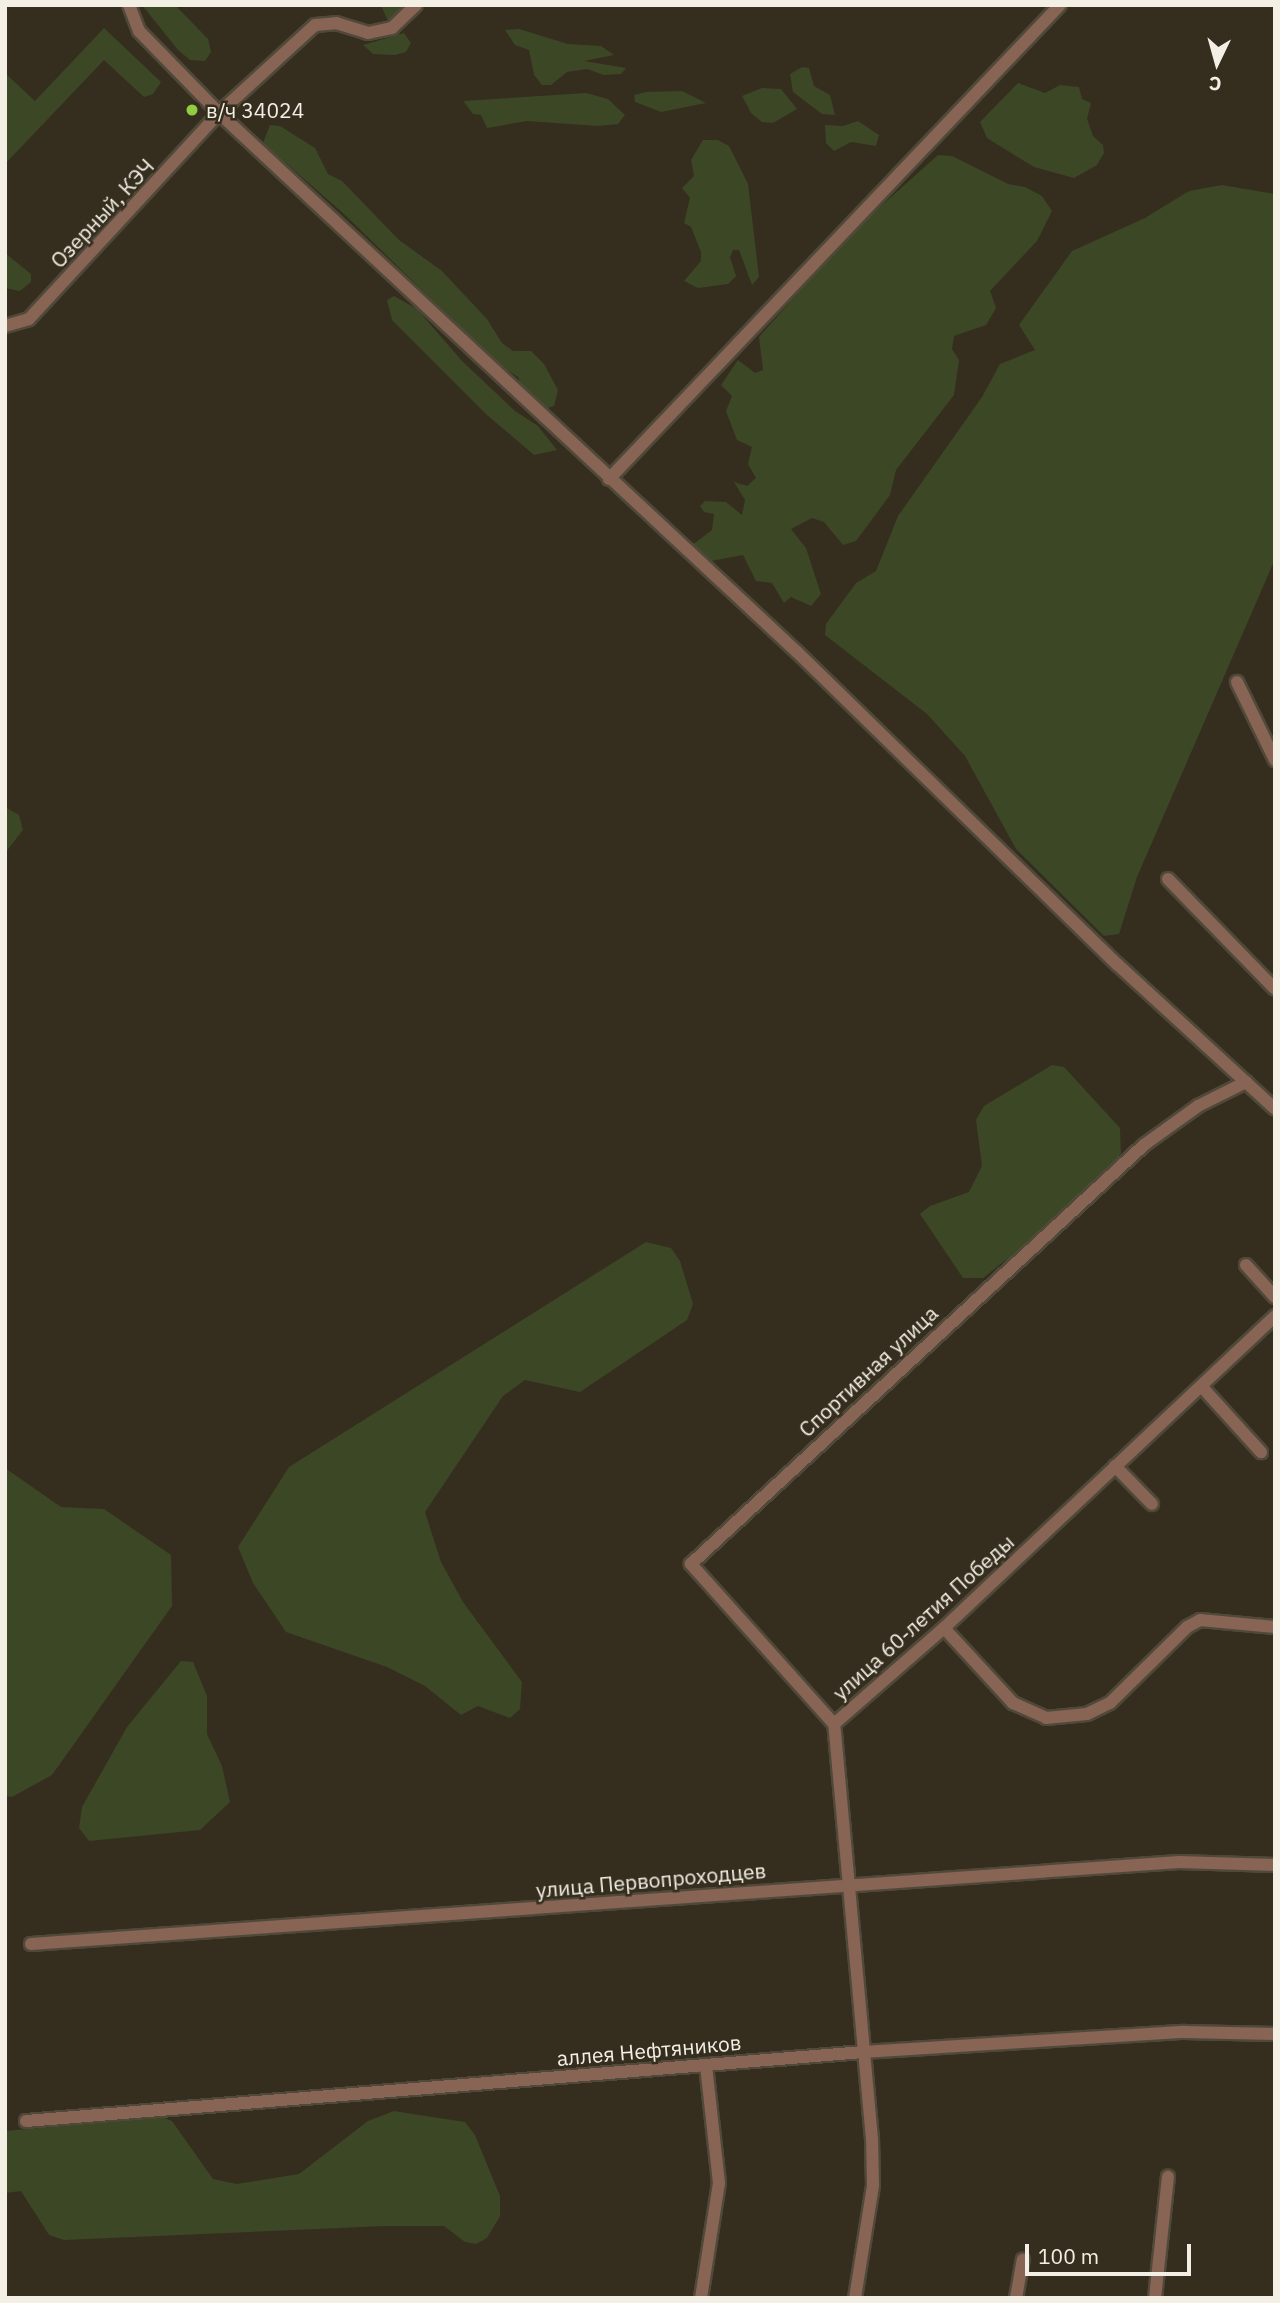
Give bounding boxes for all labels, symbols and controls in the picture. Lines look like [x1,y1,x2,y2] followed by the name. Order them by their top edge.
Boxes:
[1182,28,1252,98] north arrow
[1208,71,1222,96] text: С
[206,97,304,123] place label: в/ч 34024
[184,102,200,118] marker: в/ч 34024
[45,153,159,273] street label: Озерный, КЭЧ
[793,1300,943,1442] street label: Спортивная улица
[827,1529,1019,1705] street label: улица 60-летия Победы
[535,1857,767,1903] street label: улица Первопроходцев
[556,2029,742,2071] street label: аллея Нефтяников
[1028,2230,1194,2274] scale bar
[1038,2242,1099,2270] text: 100 m

